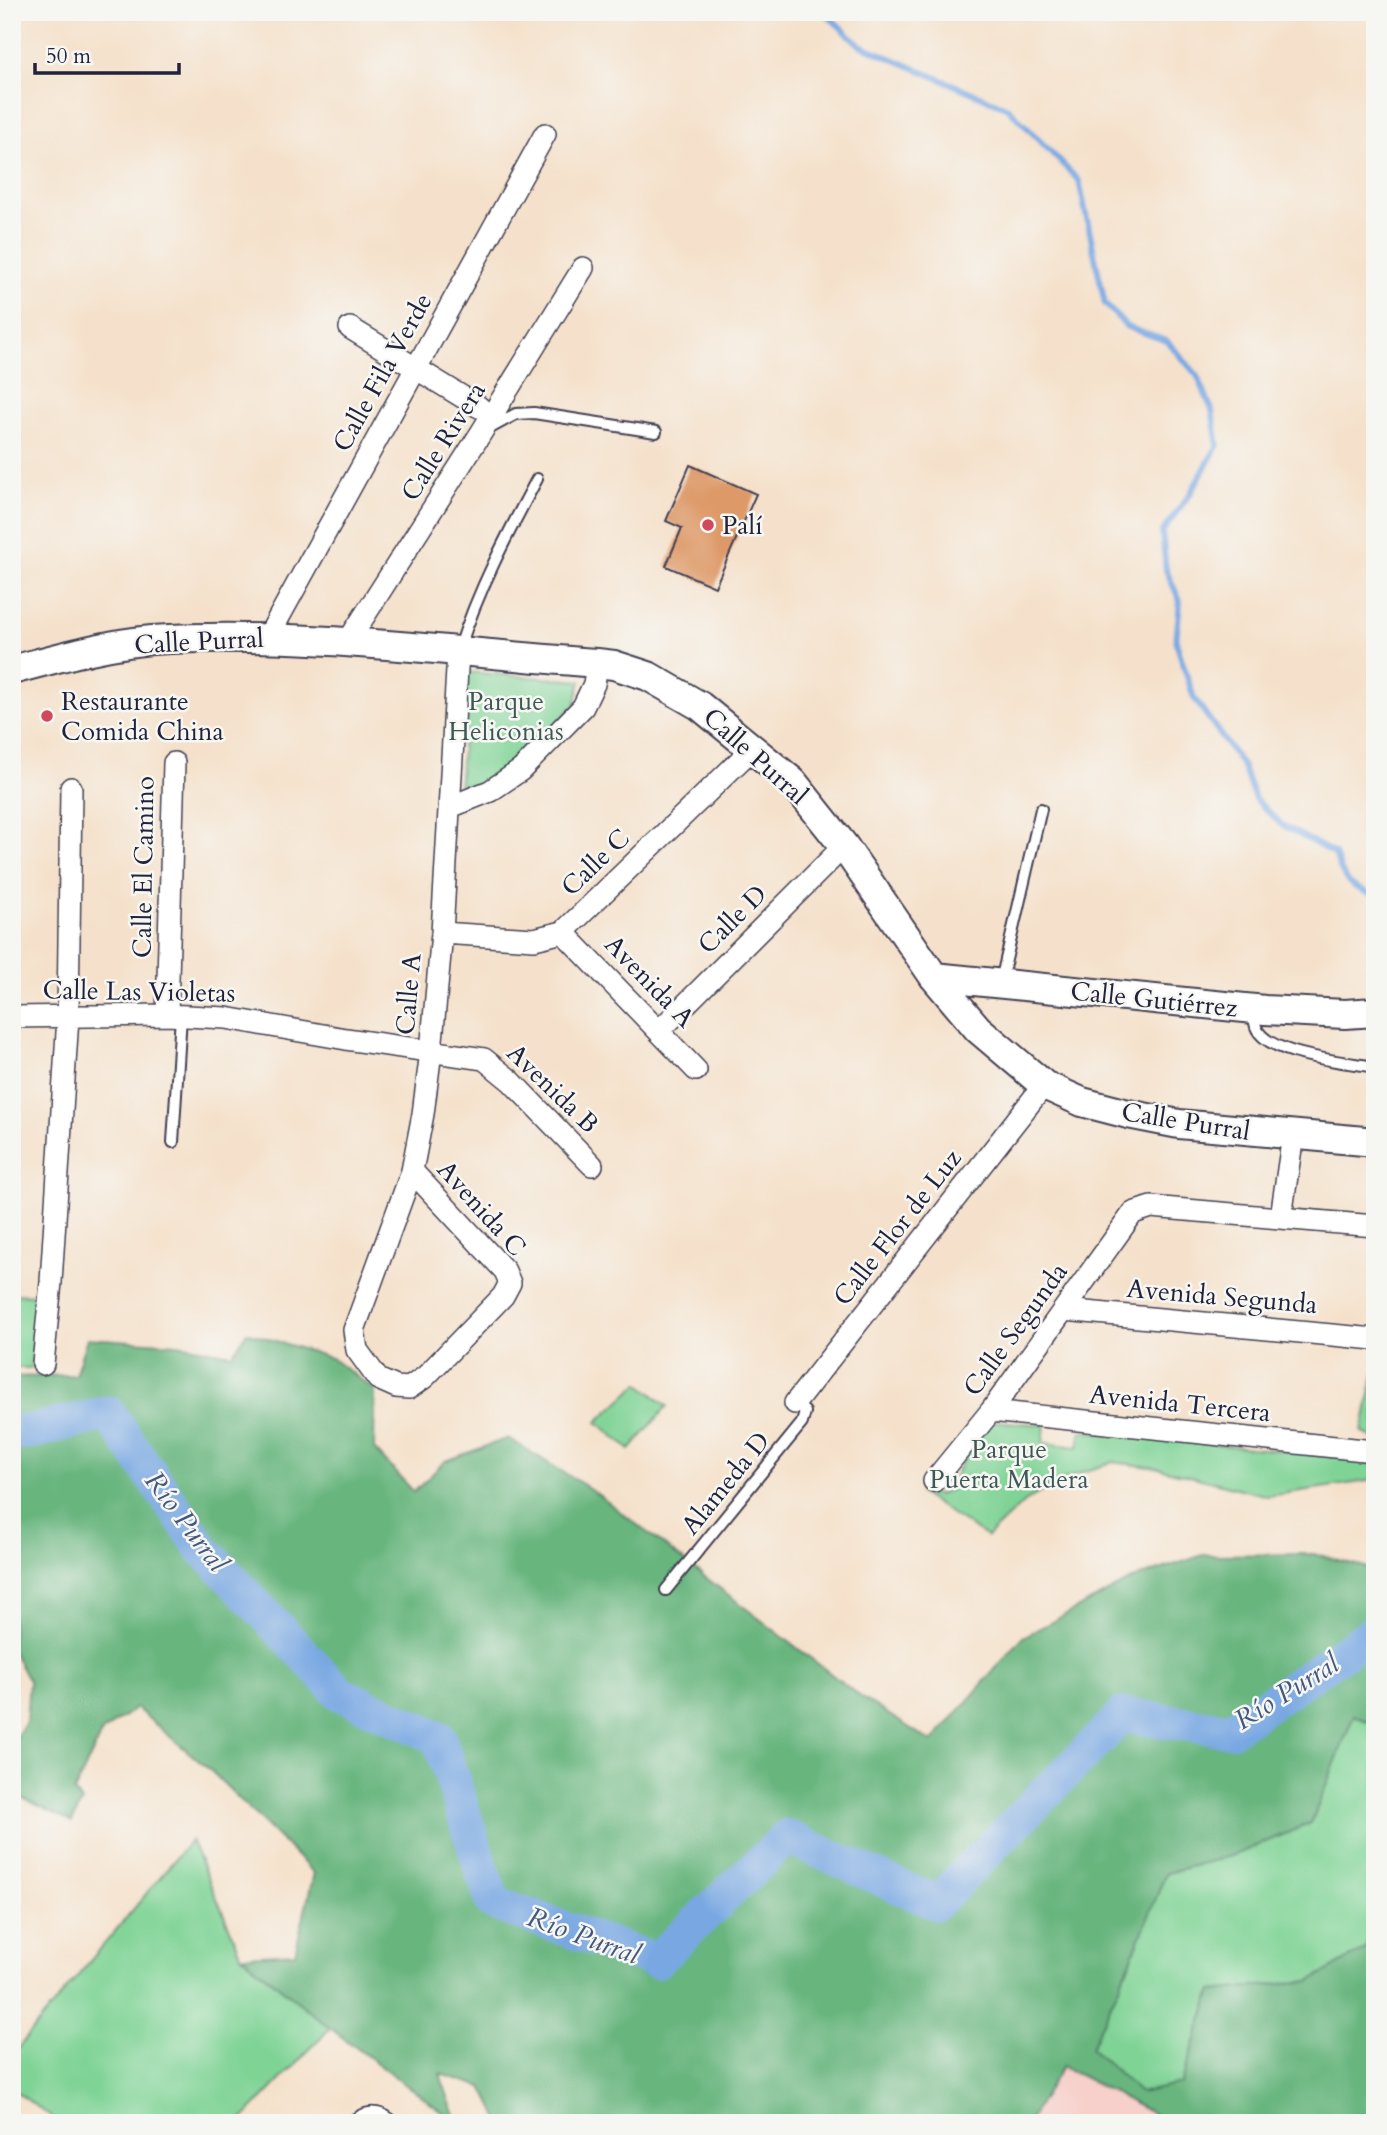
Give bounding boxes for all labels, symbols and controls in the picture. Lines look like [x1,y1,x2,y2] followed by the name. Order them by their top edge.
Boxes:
[35,32,178,76] scale bar
[46,42,91,71] text: 50 m
[324,287,440,458] street label: Calle Fila Verde
[393,375,494,507] street label: Calle Rivera
[722,508,763,543] place label: Palí
[700,517,716,533] marker: Palí
[133,621,265,662] street label: Calle Purral
[61,684,224,749] place label: Restaurante Comida China
[448,684,564,749] park label: Parque Heliconias
[696,700,816,813] street label: Calle Purral
[39,708,55,724] marker: Restaurante Comida China
[124,776,163,958] street label: Calle El Camino
[553,821,637,904] street label: Calle C
[690,877,775,962] street label: Calle D
[597,927,703,1036] street label: Avenida A
[388,951,430,1036] street label: Calle A
[42,972,236,1011] street label: Calle Las Violetas
[1069,973,1240,1026] street label: Calle Gutiérrez
[499,1036,606,1141] street label: Avenida B
[1119,1094,1253,1149] street label: Calle Purral
[825,1142,970,1313] street label: Calle Flor de Luz
[429,1153,534,1264] street label: Avenida C
[955,1256,1076,1403] street label: Calle Segunda
[1125,1271,1319,1322] street label: Avenida Segunda
[1087,1377,1272,1430] street label: Avenida Tercera
[673,1424,778,1542] street label: Alameda D
[929,1432,1089,1497] park label: Parque Puerta Madera
[136,1463,237,1581] water label: Río Purral
[1227,1644,1347,1739] water label: Río Purral
[522,1898,646,1974] water label: Río Purral

